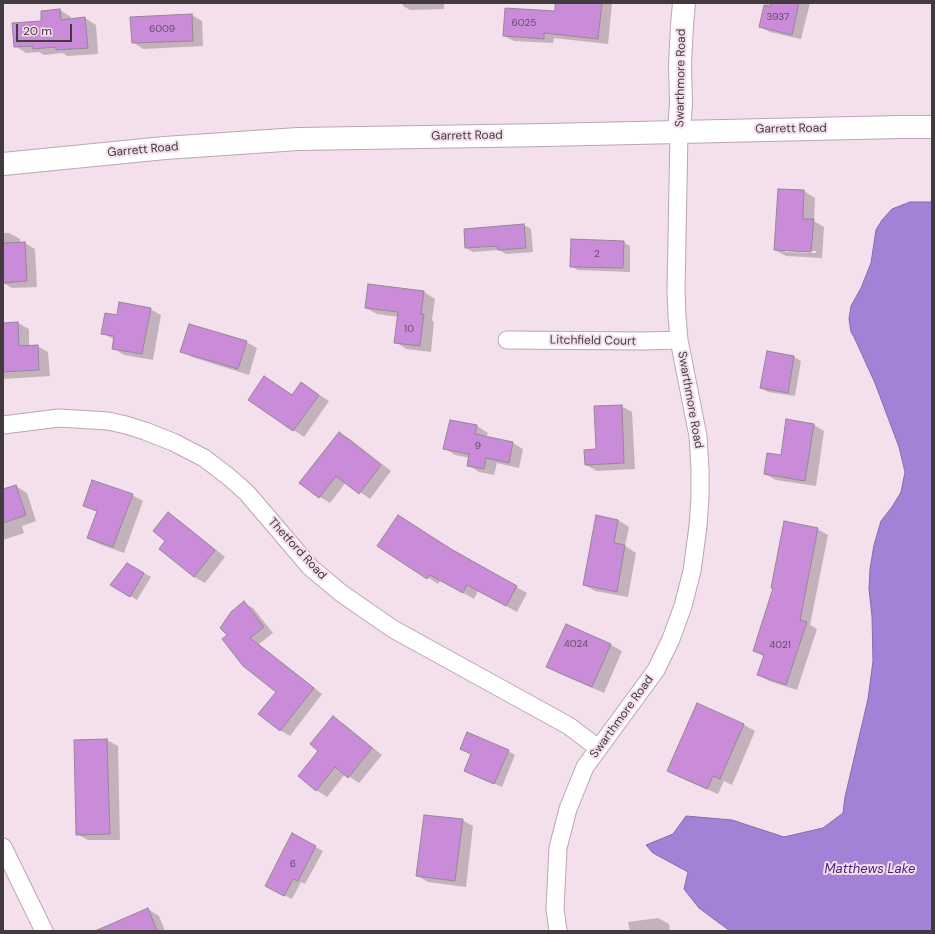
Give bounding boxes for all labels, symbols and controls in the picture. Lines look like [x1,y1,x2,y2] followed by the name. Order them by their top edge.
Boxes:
[767,11,789,23] house number: 3937
[18,16,74,42] scale bar
[512,17,536,29] house number: 6025
[23,23,52,39] text: 20 m
[149,23,175,35] house number: 6009
[673,29,689,127] street label: Swarthmore Road
[755,121,827,137] street label: Garrett Road
[431,128,503,144] street label: Garrett Road
[107,140,179,160] street label: Garrett Road
[594,248,600,260] house number: 2
[404,323,414,335] house number: 10
[550,333,636,349] street label: Litchfield Court
[674,350,706,450] street label: Swarthmore Road
[475,440,481,452] house number: 9
[265,515,329,583] street label: Thetford Road
[564,638,588,650] house number: 4024
[769,639,791,651] house number: 4021
[587,673,657,761] street label: Swarthmore Road
[290,858,296,870] house number: 6
[825,862,915,878] water label: Matthews Lake

